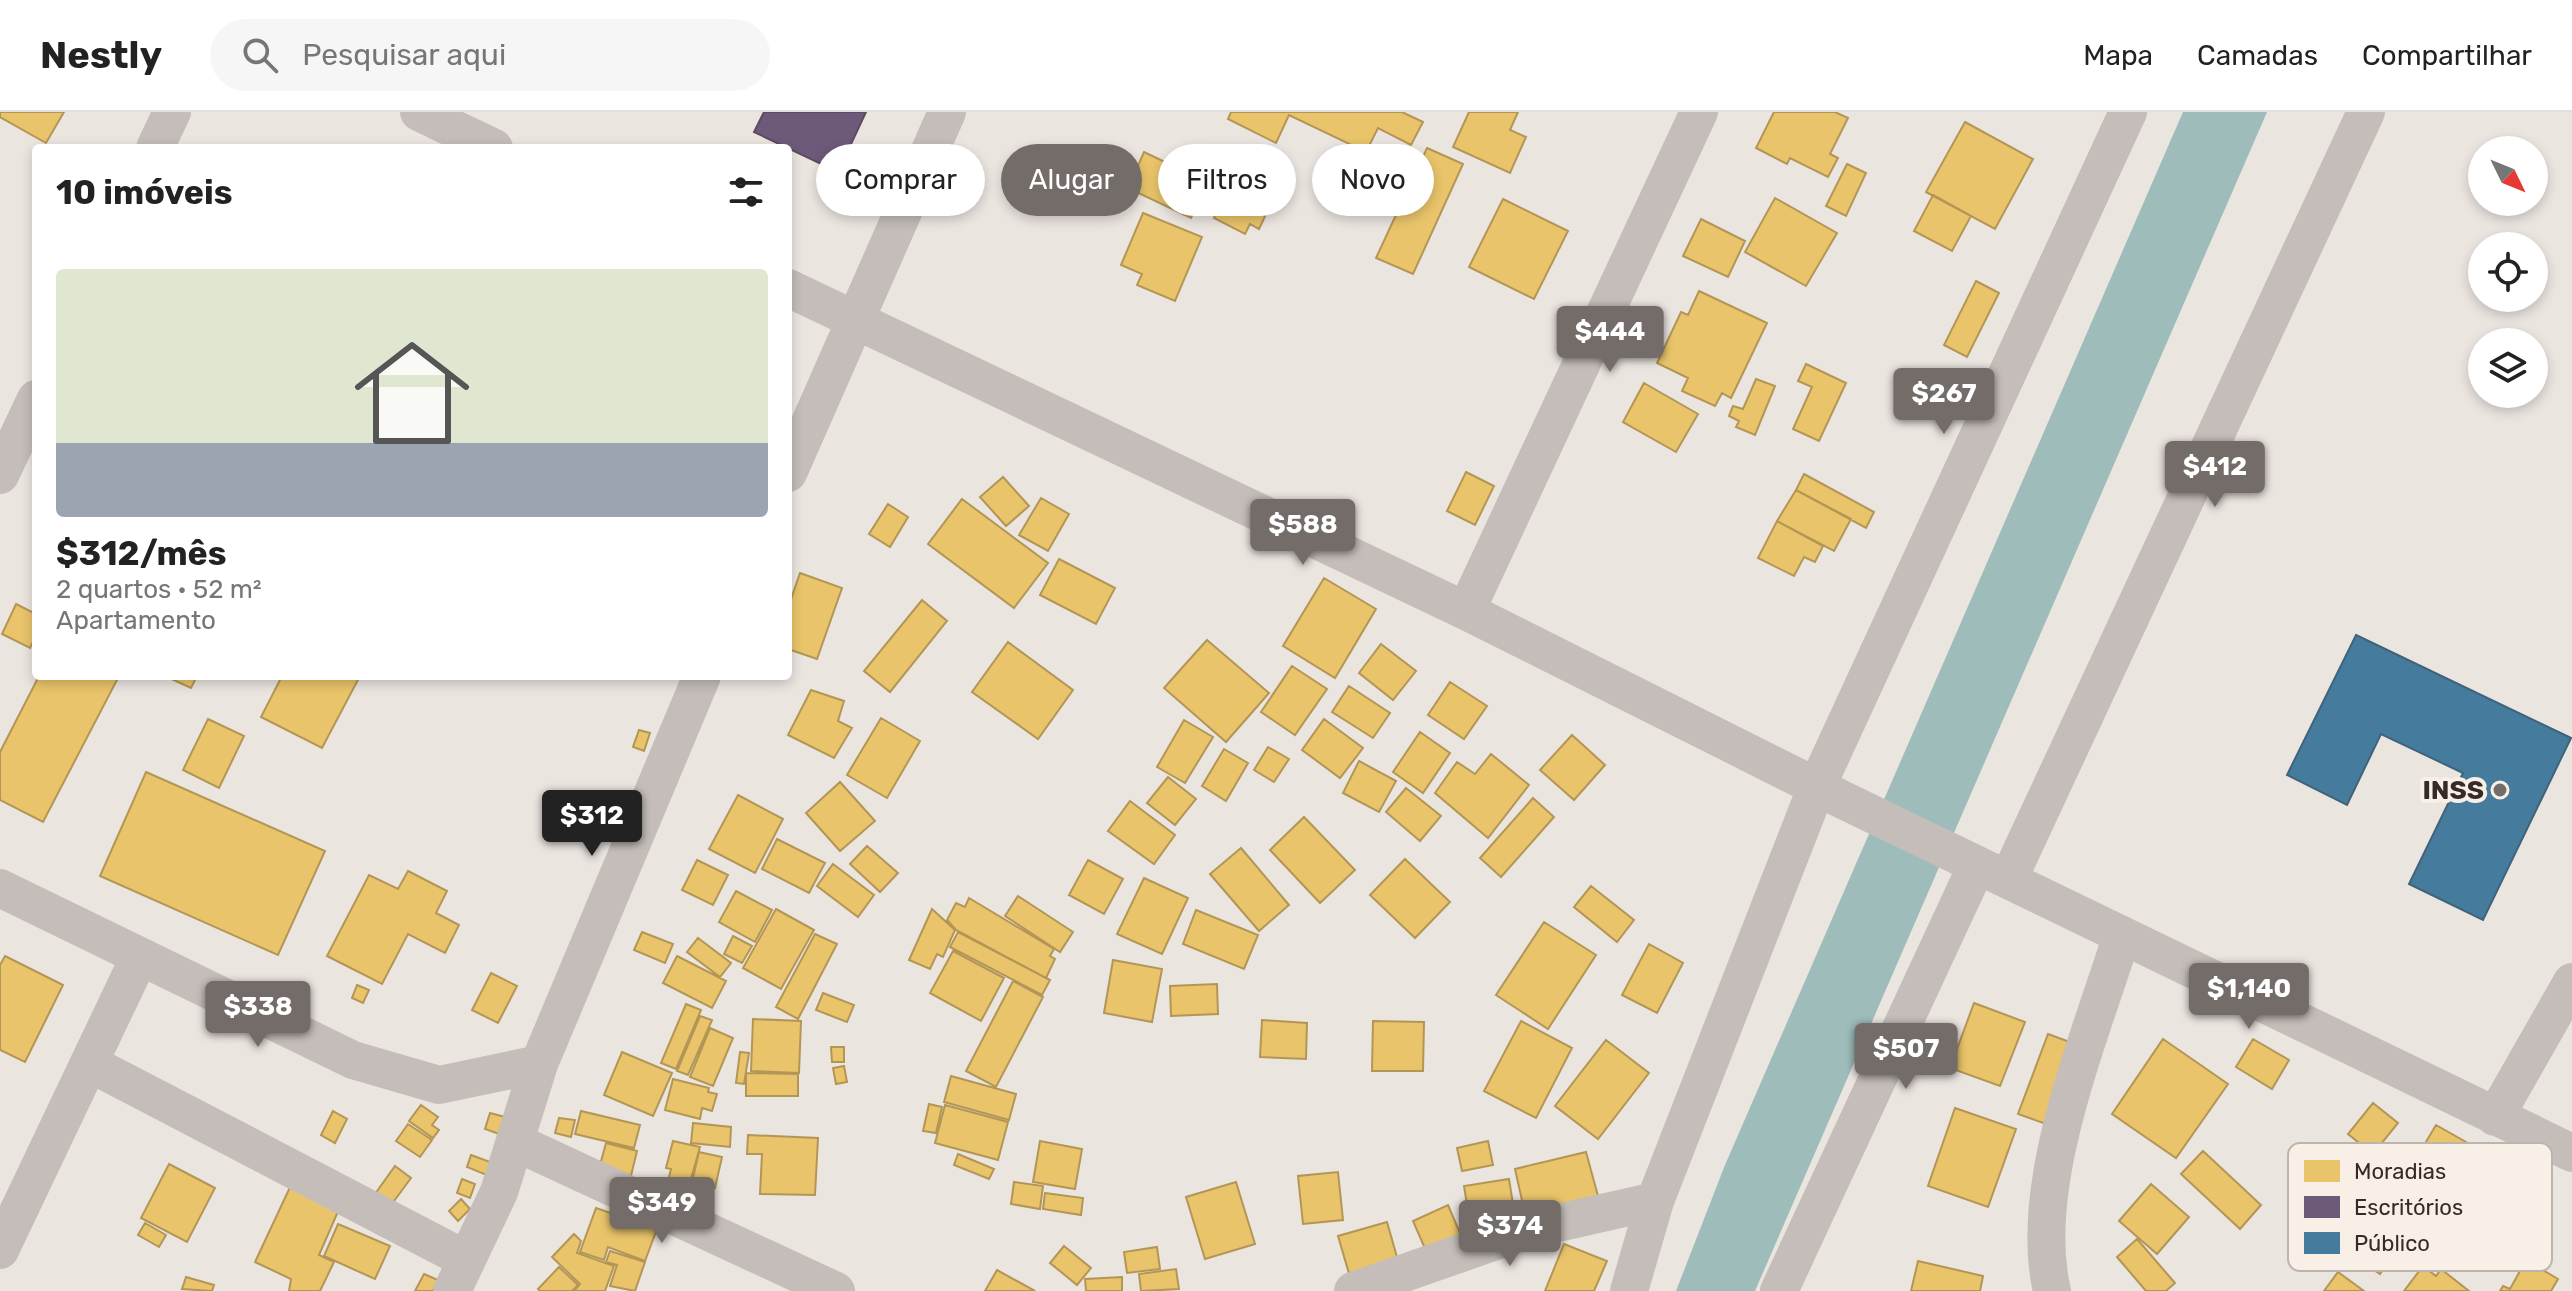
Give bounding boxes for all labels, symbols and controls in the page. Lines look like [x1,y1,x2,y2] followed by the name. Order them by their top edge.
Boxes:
[210,19,770,91] search box
[40,32,162,78] text: Nestly
[238,33,282,77] icon: search
[302,37,506,73] text: Pesquisar aqui
[2083,39,2153,72] text: Mapa
[2197,39,2318,72] text: Camadas
[2362,39,2532,72] text: Compartilhar
[2468,136,2548,216] north arrow
[2468,136,2548,408] map controls
[816,144,985,216] chip: Comprar
[1001,144,1142,216] chip: Alugar
[1158,144,1296,216] chip: Filtros
[1312,144,1434,216] chip: Novo
[724,170,768,214] icon: filters
[56,172,233,213] text: 10 imóveis
[2468,232,2548,312] button: locate
[1563,306,1657,374] pin: $444
[1575,316,1645,347] text: $444
[340,321,484,465] icon: home
[2468,328,2548,408] button: layers
[1897,368,1991,436] pin: $267
[1911,378,1977,409] text: $267
[2168,441,2262,509] pin: $412
[2183,451,2247,482] text: $412
[1256,499,1350,567] pin: $588
[1268,509,1338,540] text: $588
[56,533,227,574] text: $312/mês
[56,574,262,605] text: 2 quartos · 52 m²
[56,605,216,636] text: Apartamento
[2422,775,2484,806] place label: INSS
[2491,781,2509,799] marker: INSS
[545,790,639,858] pin: $312
[560,800,624,831] text: $312
[2184,963,2314,1031] pin: $1,140
[2207,973,2291,1004] text: $1,140
[211,981,305,1049] pin: $338
[223,991,293,1022] text: $338
[1859,1023,1953,1091] pin: $507
[1873,1033,1939,1064] text: $507
[2288,1143,2552,1271] legend
[2354,1158,2446,1185] text: Moradias
[615,1177,709,1245] pin: $349
[628,1187,696,1218] text: $349
[2354,1194,2463,1221] text: Escritórios
[1463,1200,1557,1268] pin: $374
[1477,1210,1543,1241] text: $374
[2354,1230,2430,1257] text: Público

